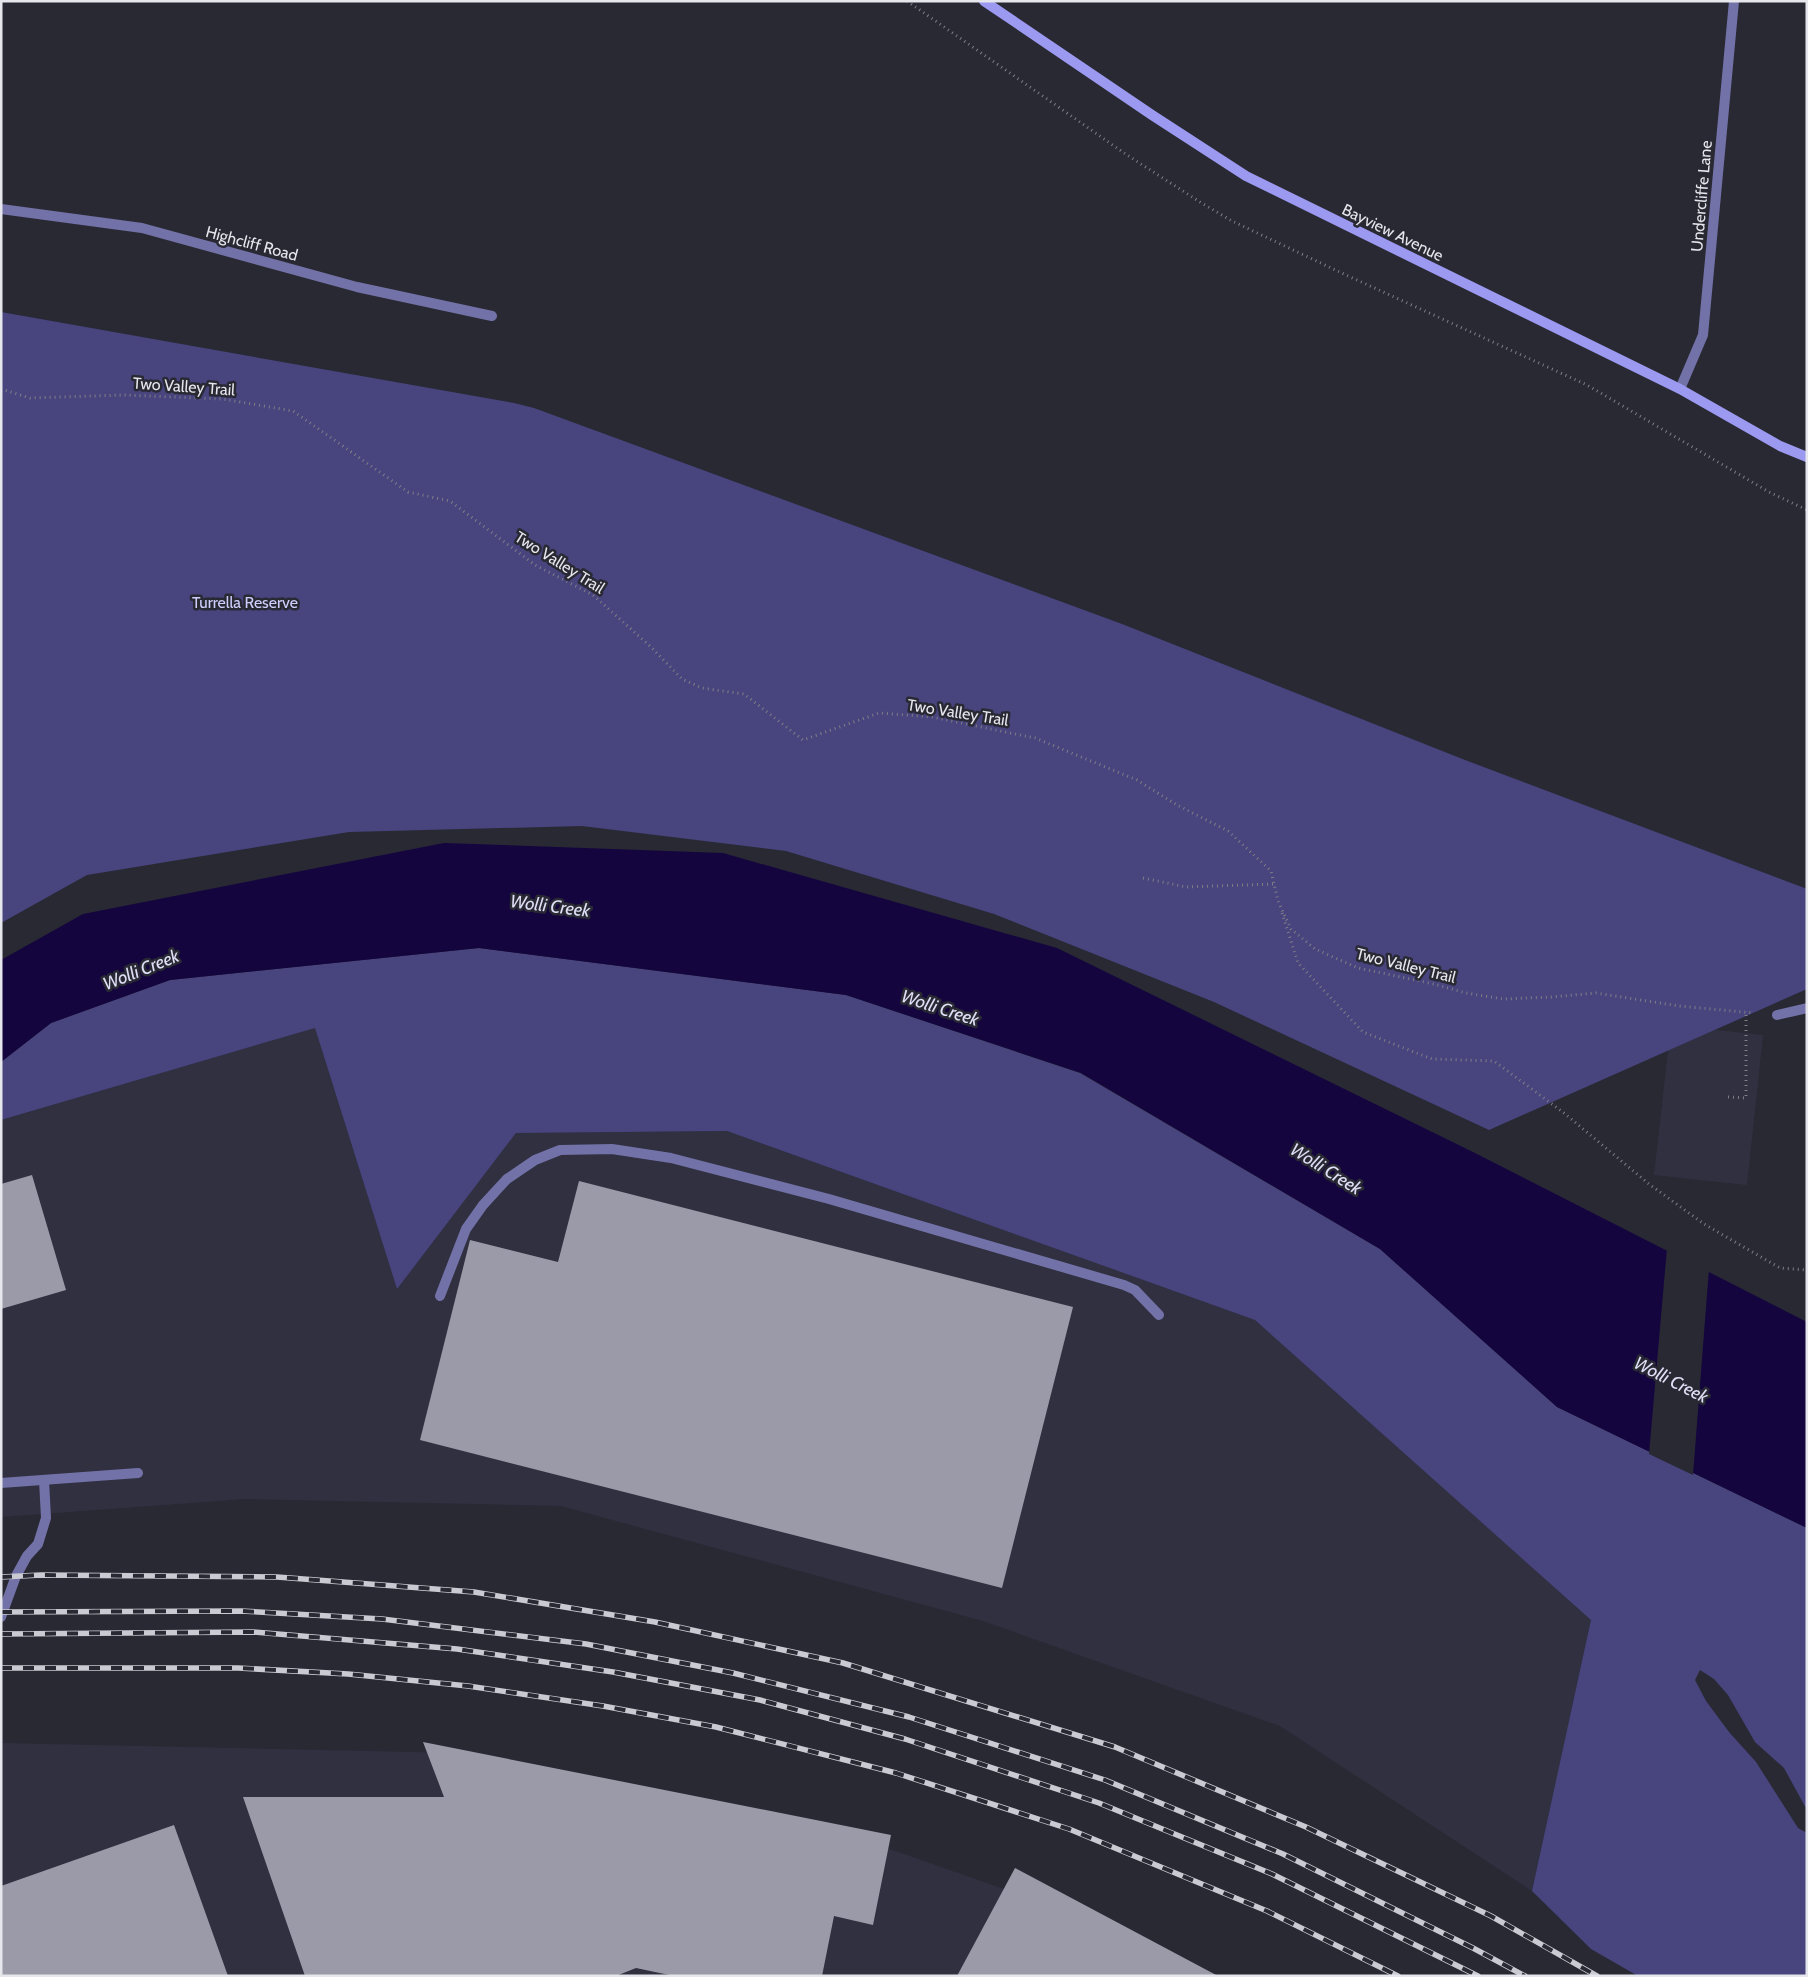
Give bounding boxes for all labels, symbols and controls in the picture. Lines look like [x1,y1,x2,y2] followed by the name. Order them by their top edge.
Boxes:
[1687,140,1716,253] street label: Undercliffe Lane
[1339,200,1447,265] street label: Bayview Avenue
[204,222,300,265] street label: Highcliff Road
[132,373,236,400] street label: Two Valley Trail
[511,527,608,598] street label: Two Valley Trail
[192,593,298,612] park label: Turrella Reserve
[906,695,1010,730] street label: Two Valley Trail
[509,890,592,922] water label: Wolli Creek
[100,944,184,995] water label: Wolli Creek
[1354,944,1458,987] street label: Two Valley Trail
[898,985,983,1031] water label: Wolli Creek
[1286,1138,1367,1200] water label: Wolli Creek
[1630,1352,1713,1409] water label: Wolli Creek

